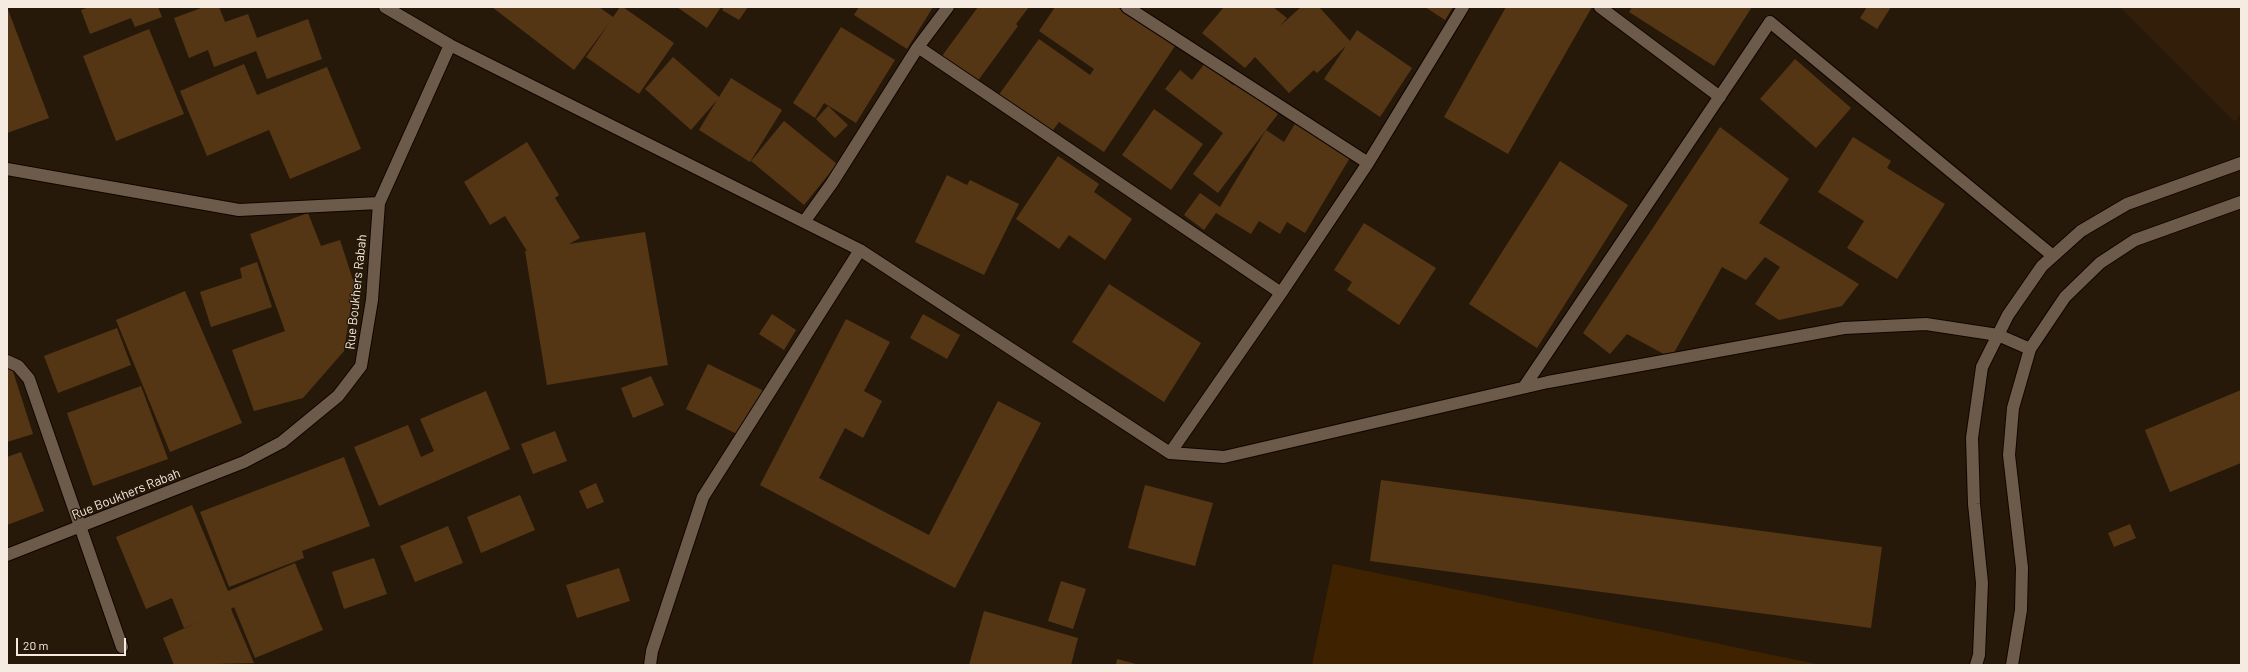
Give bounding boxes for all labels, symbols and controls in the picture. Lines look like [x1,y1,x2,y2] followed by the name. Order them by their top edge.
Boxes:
[342,234,370,350] street label: Rue Boukhers Rabah
[69,465,183,523] street label: Rue Boukhers Rabah
[18,630,128,656] scale bar
[23,638,49,652] text: 20 m

